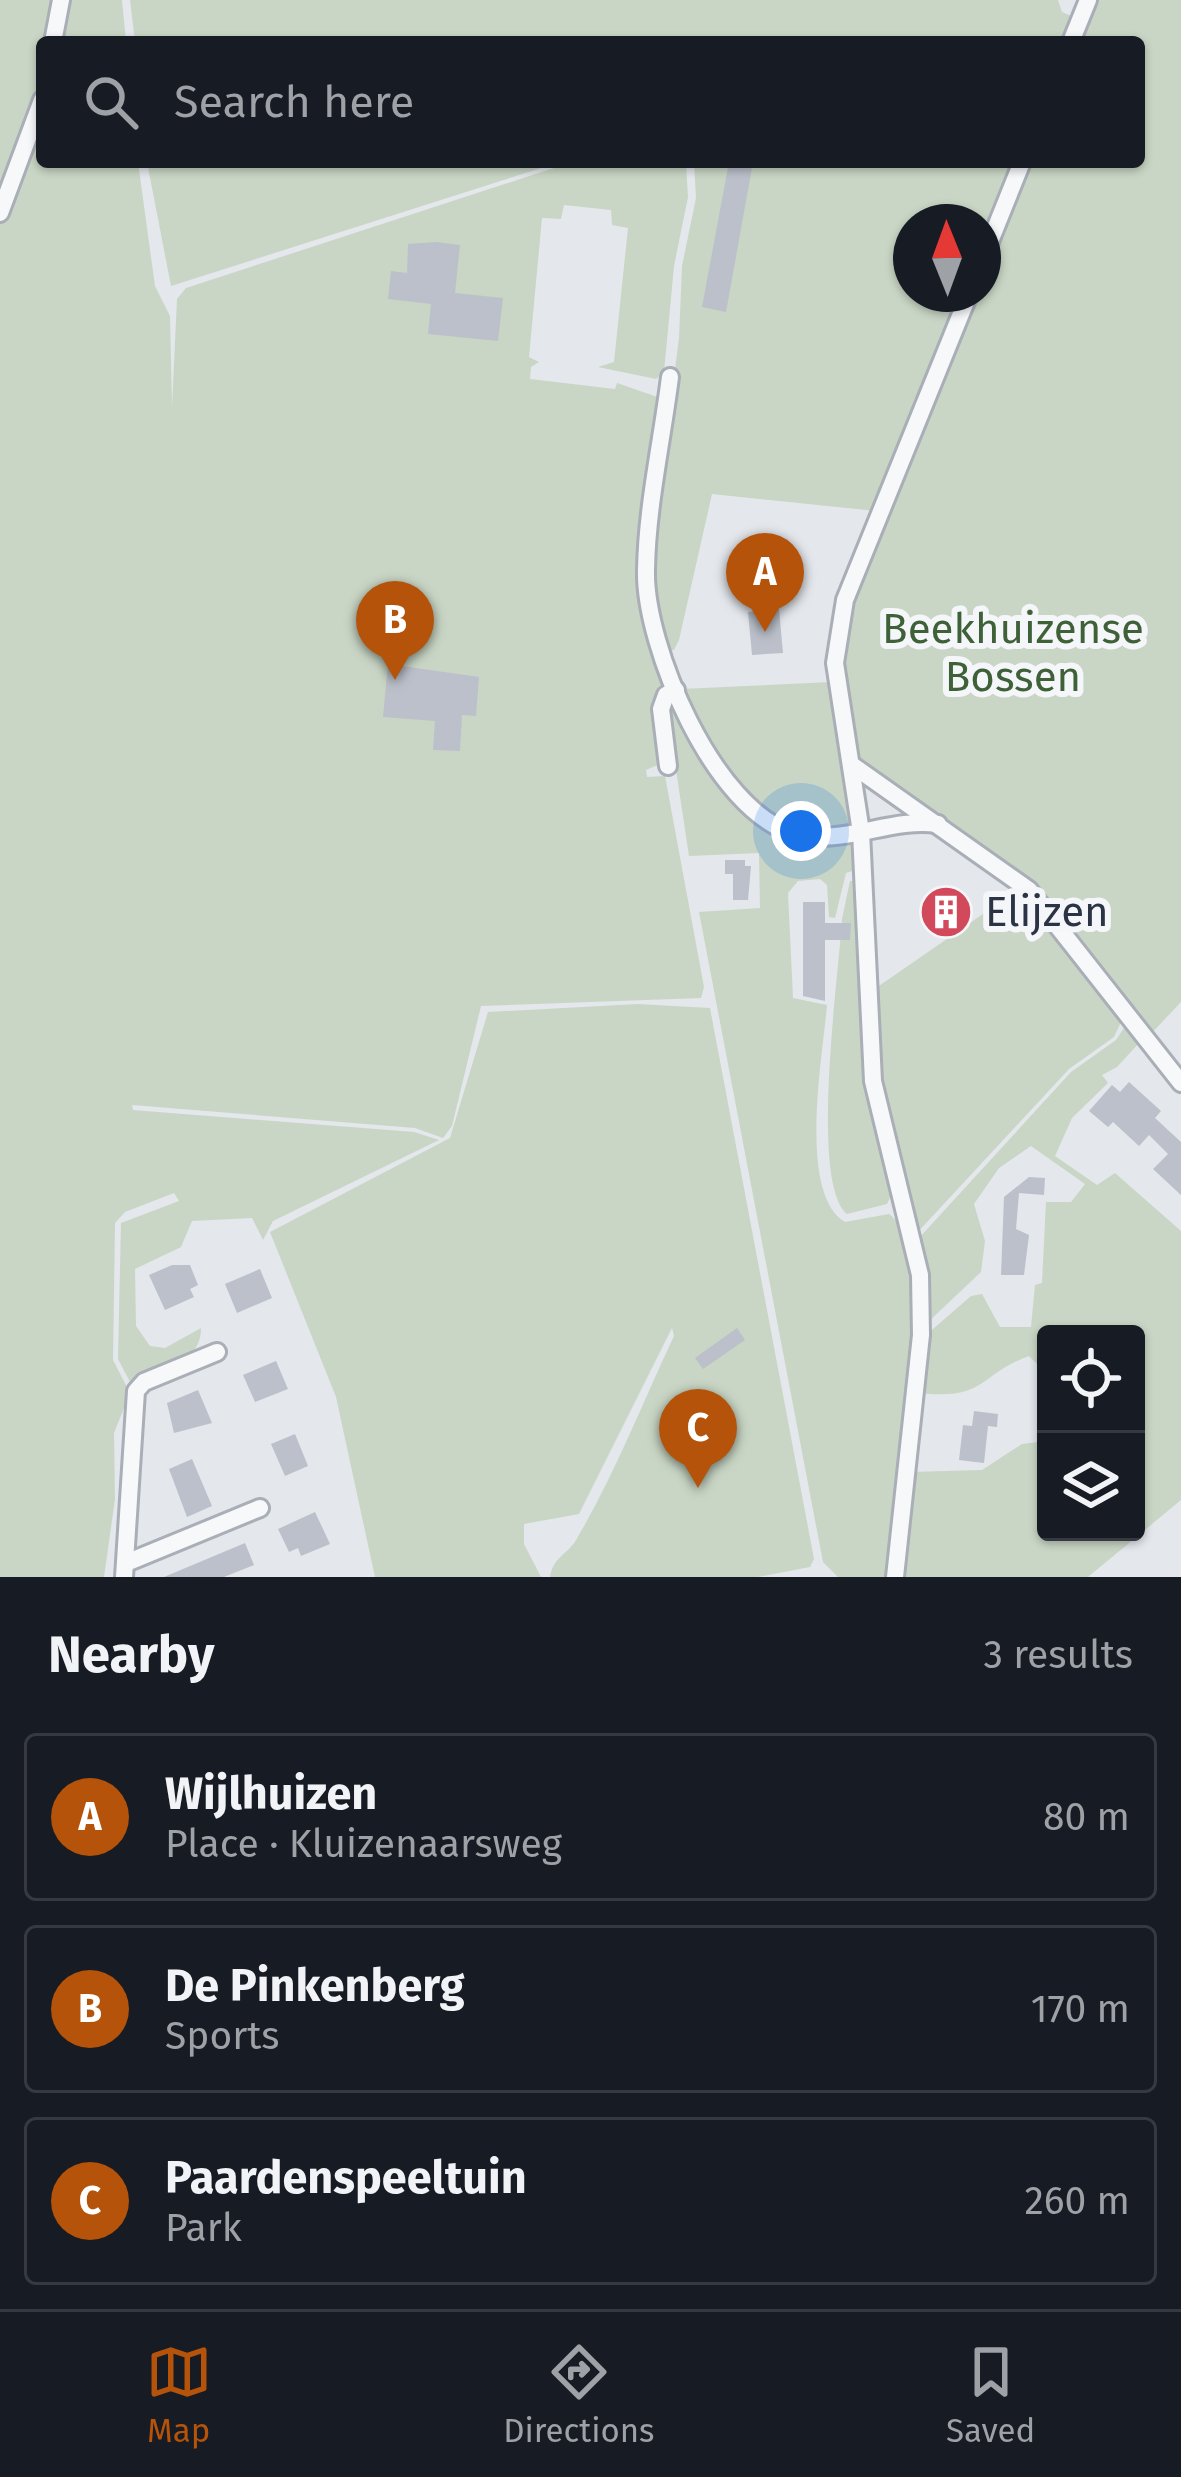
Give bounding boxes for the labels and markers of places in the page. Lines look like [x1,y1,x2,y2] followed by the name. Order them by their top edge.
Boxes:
[726,533,804,632] pin: A
[356,581,434,680] pin: B
[918,884,974,940] building icon: Elijzen
[985,887,1109,937] place label: Elijzen
[659,1389,737,1488] pin: C

